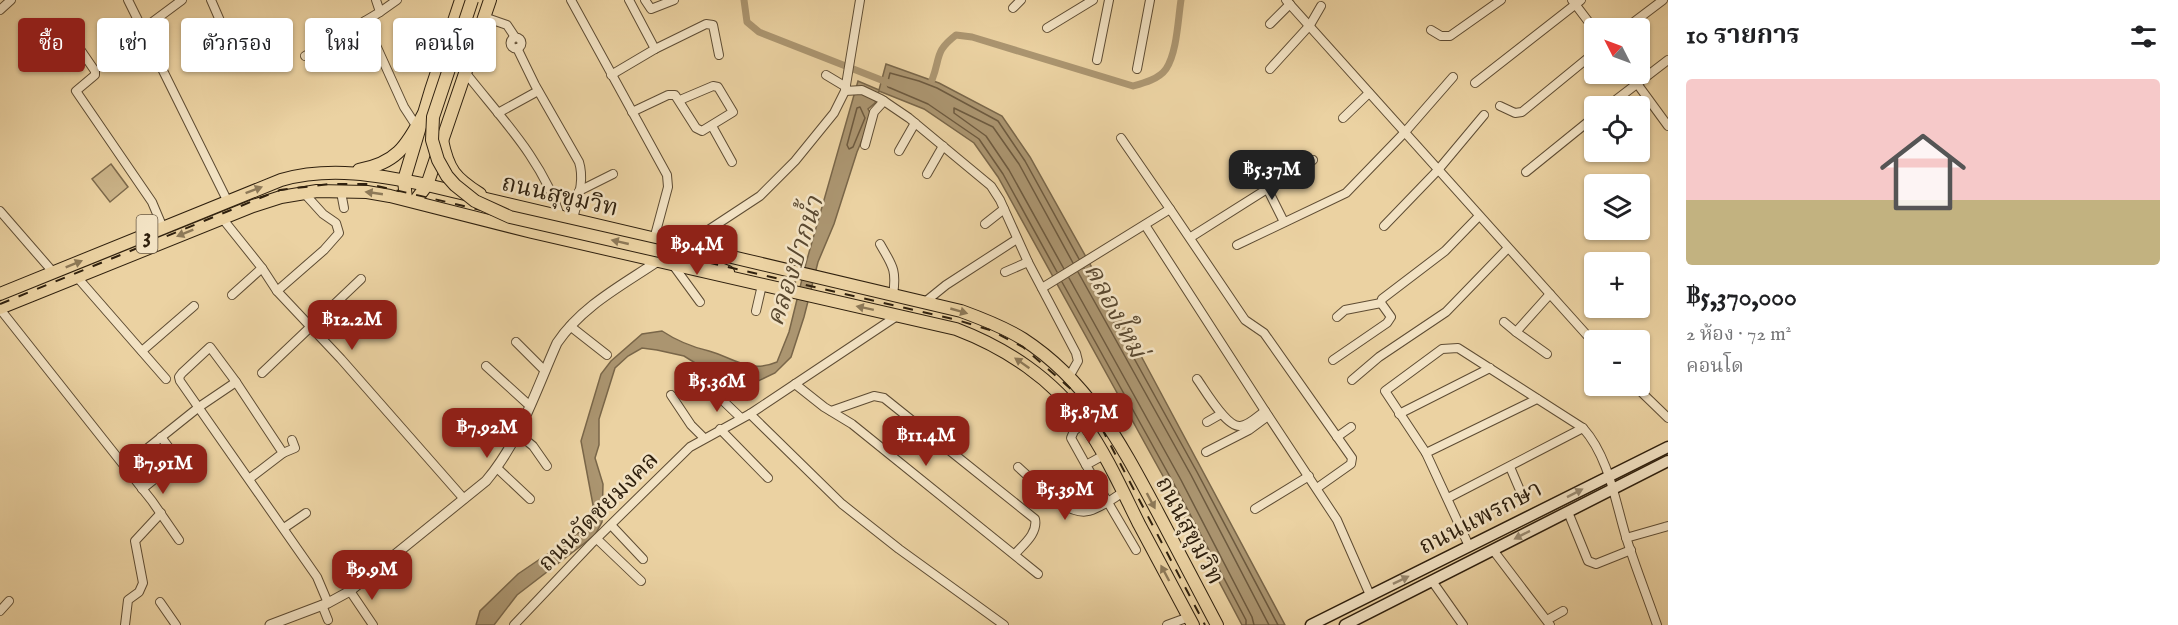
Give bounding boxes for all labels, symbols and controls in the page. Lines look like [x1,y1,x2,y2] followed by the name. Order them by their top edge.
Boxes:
[18,18,85,72] chip: ซื้อ
[97,18,169,72] chip: เช่า
[181,18,293,72] chip: ตัวกรอง
[305,18,381,72] chip: ใหม่
[393,18,496,72] chip: คอนโด
[1584,18,1650,84] north arrow
[1584,18,1650,396] map controls
[1686,19,1800,52] text: 10 รายการ
[2127,20,2160,53] icon: filters
[1584,96,1650,162] button: locate
[1869,118,1977,226] icon: home
[1223,150,1321,201] pin: ฿5.37M
[1243,157,1301,182] text: ฿5.37M
[499,168,621,225] street label: ถนนสุขุมวิท
[1584,174,1650,240] button: layers
[245,185,263,194] one-way arrow
[364,189,383,198] one-way arrow
[755,190,832,330] water label: คลองปากน้ำ
[136,215,158,253] road number: 3
[655,225,739,276] pin: ฿9.4M
[176,229,194,239] one-way arrow
[671,232,723,257] text: ฿9.4M
[611,236,630,246] one-way arrow
[1584,252,1650,318] button: +
[1076,256,1158,367] water label: คลองใหม่
[65,259,83,269] one-way arrow
[1686,281,1797,314] text: ฿5,370,000
[303,300,401,351] pin: ฿12.2M
[856,302,875,312] one-way arrow
[322,307,382,332] text: ฿12.2M
[950,307,968,316] one-way arrow
[1686,322,1791,347] text: 2 ห้อง · 72 m²
[1584,330,1650,396] button: −
[1686,354,1744,379] text: คอนโด
[1014,357,1030,369] one-way arrow
[668,362,766,413] pin: ฿5.36M
[688,369,746,394] text: ฿5.36M
[1040,393,1138,444] pin: ฿5.87M
[1060,400,1118,425] text: ฿5.87M
[438,408,536,459] pin: ฿7.92M
[456,415,518,440] text: ฿7.92M
[877,416,975,467] pin: ฿11.4M
[896,423,956,448] text: ฿11.4M
[114,444,212,495] pin: ฿7.91M
[532,445,666,579] street label: ถนนวัดชยมงคล
[133,451,193,476] text: ฿7.91M
[1016,470,1114,521] pin: ฿5.39M
[1147,471,1230,590] street label: ถนนสุขุมวิท
[1414,474,1548,563] street label: ถนนแพรกษา
[1036,477,1094,502] text: ฿5.39M
[1567,488,1584,498] one-way arrow
[1146,493,1156,510] one-way arrow
[1514,530,1531,540] one-way arrow
[330,550,414,601] pin: ฿9.9M
[346,557,398,582] text: ฿9.9M
[1160,565,1170,582] one-way arrow
[1393,575,1410,585] one-way arrow

